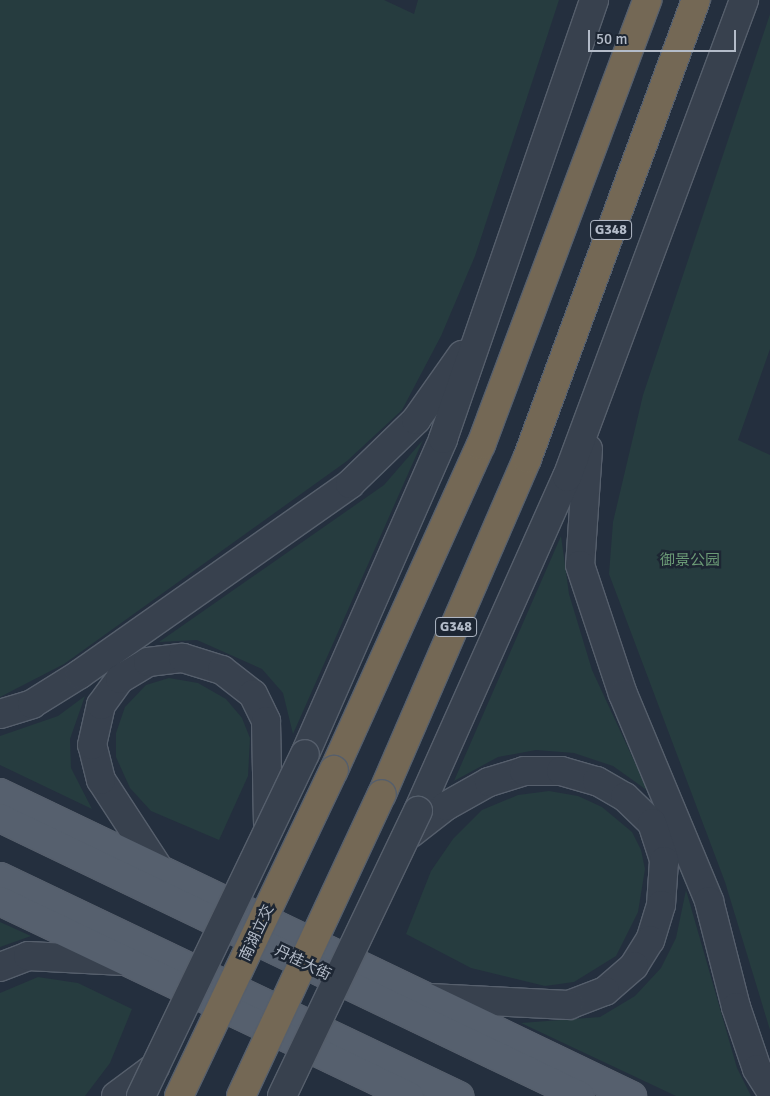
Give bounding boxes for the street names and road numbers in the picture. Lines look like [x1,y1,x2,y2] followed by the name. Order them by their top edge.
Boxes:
[590,218,632,242] road number: G348
[435,616,477,638] road number: G348
[236,902,278,964] street label: 南湖立交
[272,942,334,984] street label: 丹桂大街

